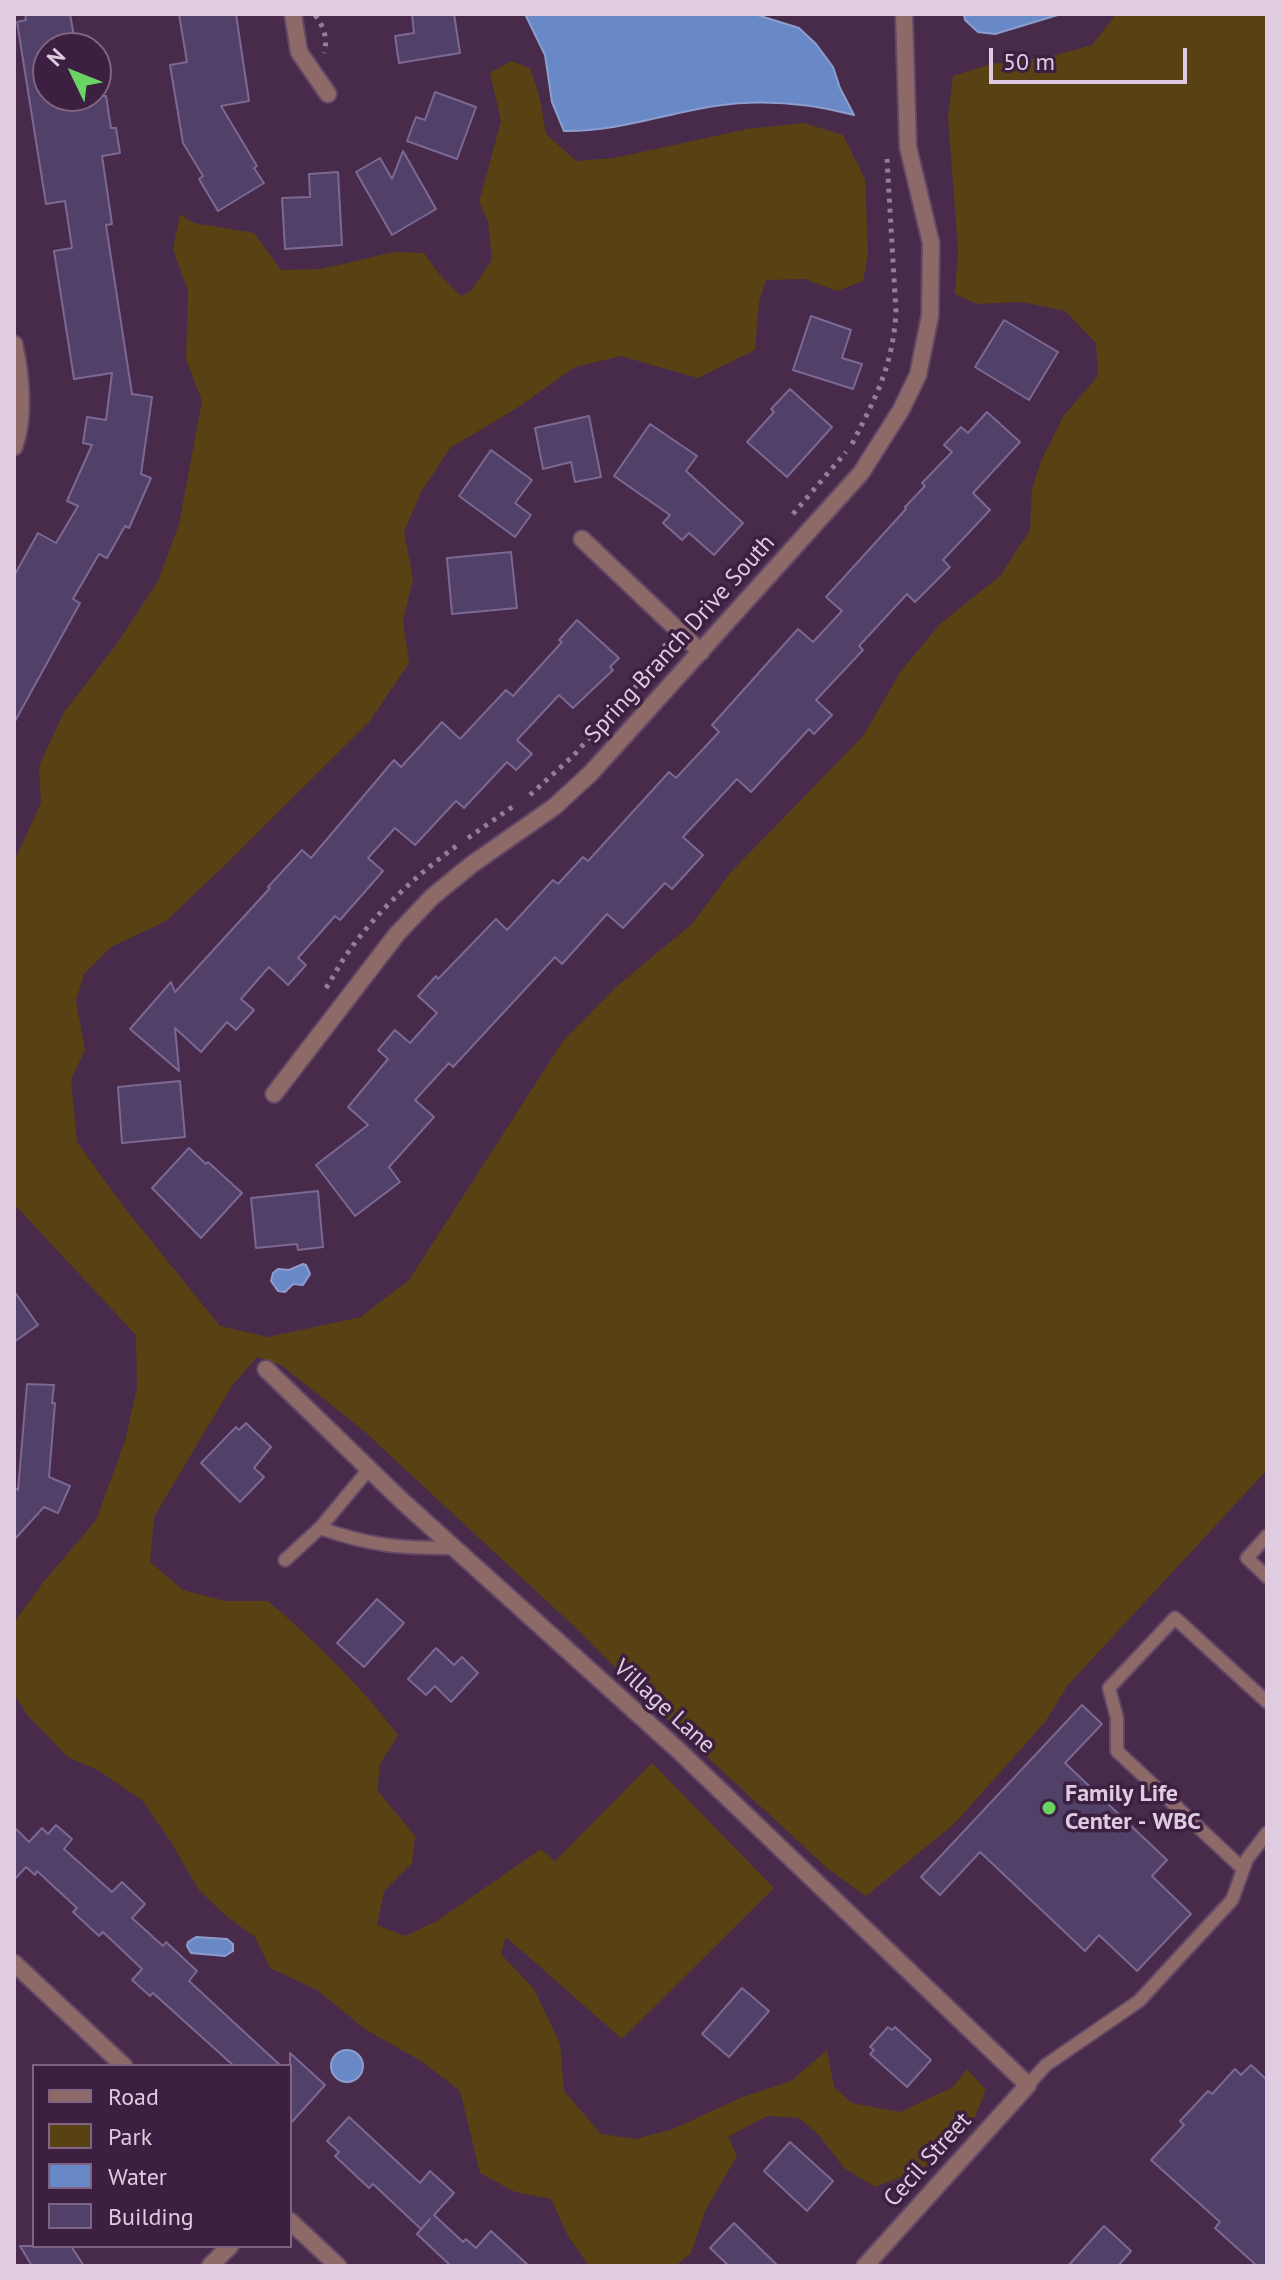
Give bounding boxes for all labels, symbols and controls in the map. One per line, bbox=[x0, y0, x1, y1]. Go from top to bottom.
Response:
north arrow bbox=[32, 32, 112, 112]
scale bar bbox=[993, 32, 1191, 82]
text: N bbox=[41, 42, 71, 72]
text: 50 m bbox=[1003, 46, 1055, 77]
street label: Spring Branch Drive South bbox=[579, 529, 781, 749]
street label: Village Lane bbox=[607, 1654, 721, 1760]
place label: Family Life Center - WBC bbox=[1065, 1780, 1201, 1836]
marker: Family Life Center - WBC bbox=[1040, 1799, 1058, 1817]
legend bbox=[32, 2064, 292, 2248]
text: Road bbox=[108, 2081, 159, 2112]
street label: Cecil Street bbox=[878, 2107, 978, 2213]
text: Park bbox=[108, 2121, 152, 2152]
text: Water bbox=[108, 2161, 167, 2192]
text: Building bbox=[108, 2201, 194, 2232]

